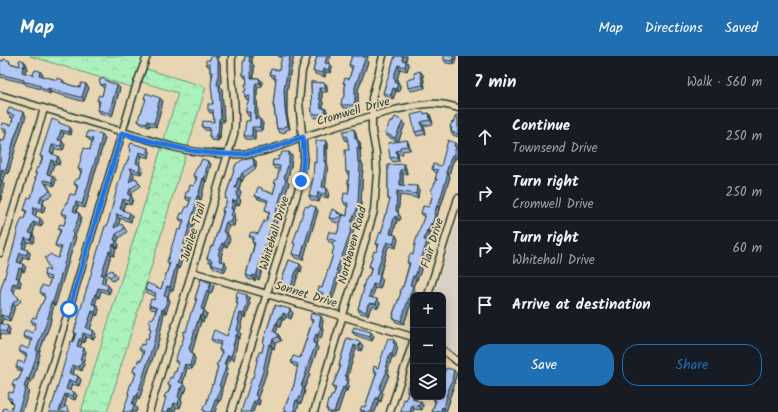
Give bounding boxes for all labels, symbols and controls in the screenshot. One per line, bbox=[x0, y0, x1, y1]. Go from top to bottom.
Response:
text: Map bbox=[20, 13, 54, 43]
text: Map bbox=[598, 17, 623, 39]
text: Directions bbox=[645, 17, 703, 39]
text: Saved bbox=[725, 17, 758, 39]
text: 7 min bbox=[474, 69, 516, 96]
text: Walk · 560 m bbox=[687, 72, 762, 93]
street label: Cromwell Drive bbox=[314, 92, 393, 131]
text: Continue bbox=[512, 114, 570, 138]
icon: ahead bbox=[474, 126, 496, 148]
text: 250 m bbox=[725, 126, 762, 147]
text: Townsend Drive bbox=[512, 138, 598, 159]
text: Turn right bbox=[512, 170, 579, 194]
route end bbox=[292, 172, 310, 190]
icon: right bbox=[474, 182, 496, 204]
text: 250 m bbox=[725, 182, 762, 203]
street label: Whitehall Drive bbox=[254, 193, 295, 273]
text: Cromwell Drive bbox=[512, 194, 594, 215]
street label: Jubilee Trail bbox=[175, 200, 211, 264]
street label: Northaven Road bbox=[333, 203, 372, 286]
street label: Flair Drive bbox=[416, 215, 449, 271]
text: Turn right bbox=[512, 226, 579, 250]
icon: right bbox=[474, 238, 496, 260]
text: 60 m bbox=[733, 238, 762, 259]
text: Whitehall Drive bbox=[512, 250, 595, 271]
street label: Sonnet Drive bbox=[272, 276, 340, 313]
map controls bbox=[410, 292, 446, 400]
button: + bbox=[410, 292, 446, 328]
text: Arrive at destination bbox=[512, 293, 651, 317]
icon: arrive bbox=[474, 294, 496, 316]
route start bbox=[60, 300, 78, 318]
button: − bbox=[410, 328, 446, 364]
button: Save bbox=[474, 344, 614, 386]
button: Share bbox=[622, 344, 762, 386]
button: layers bbox=[410, 364, 446, 400]

